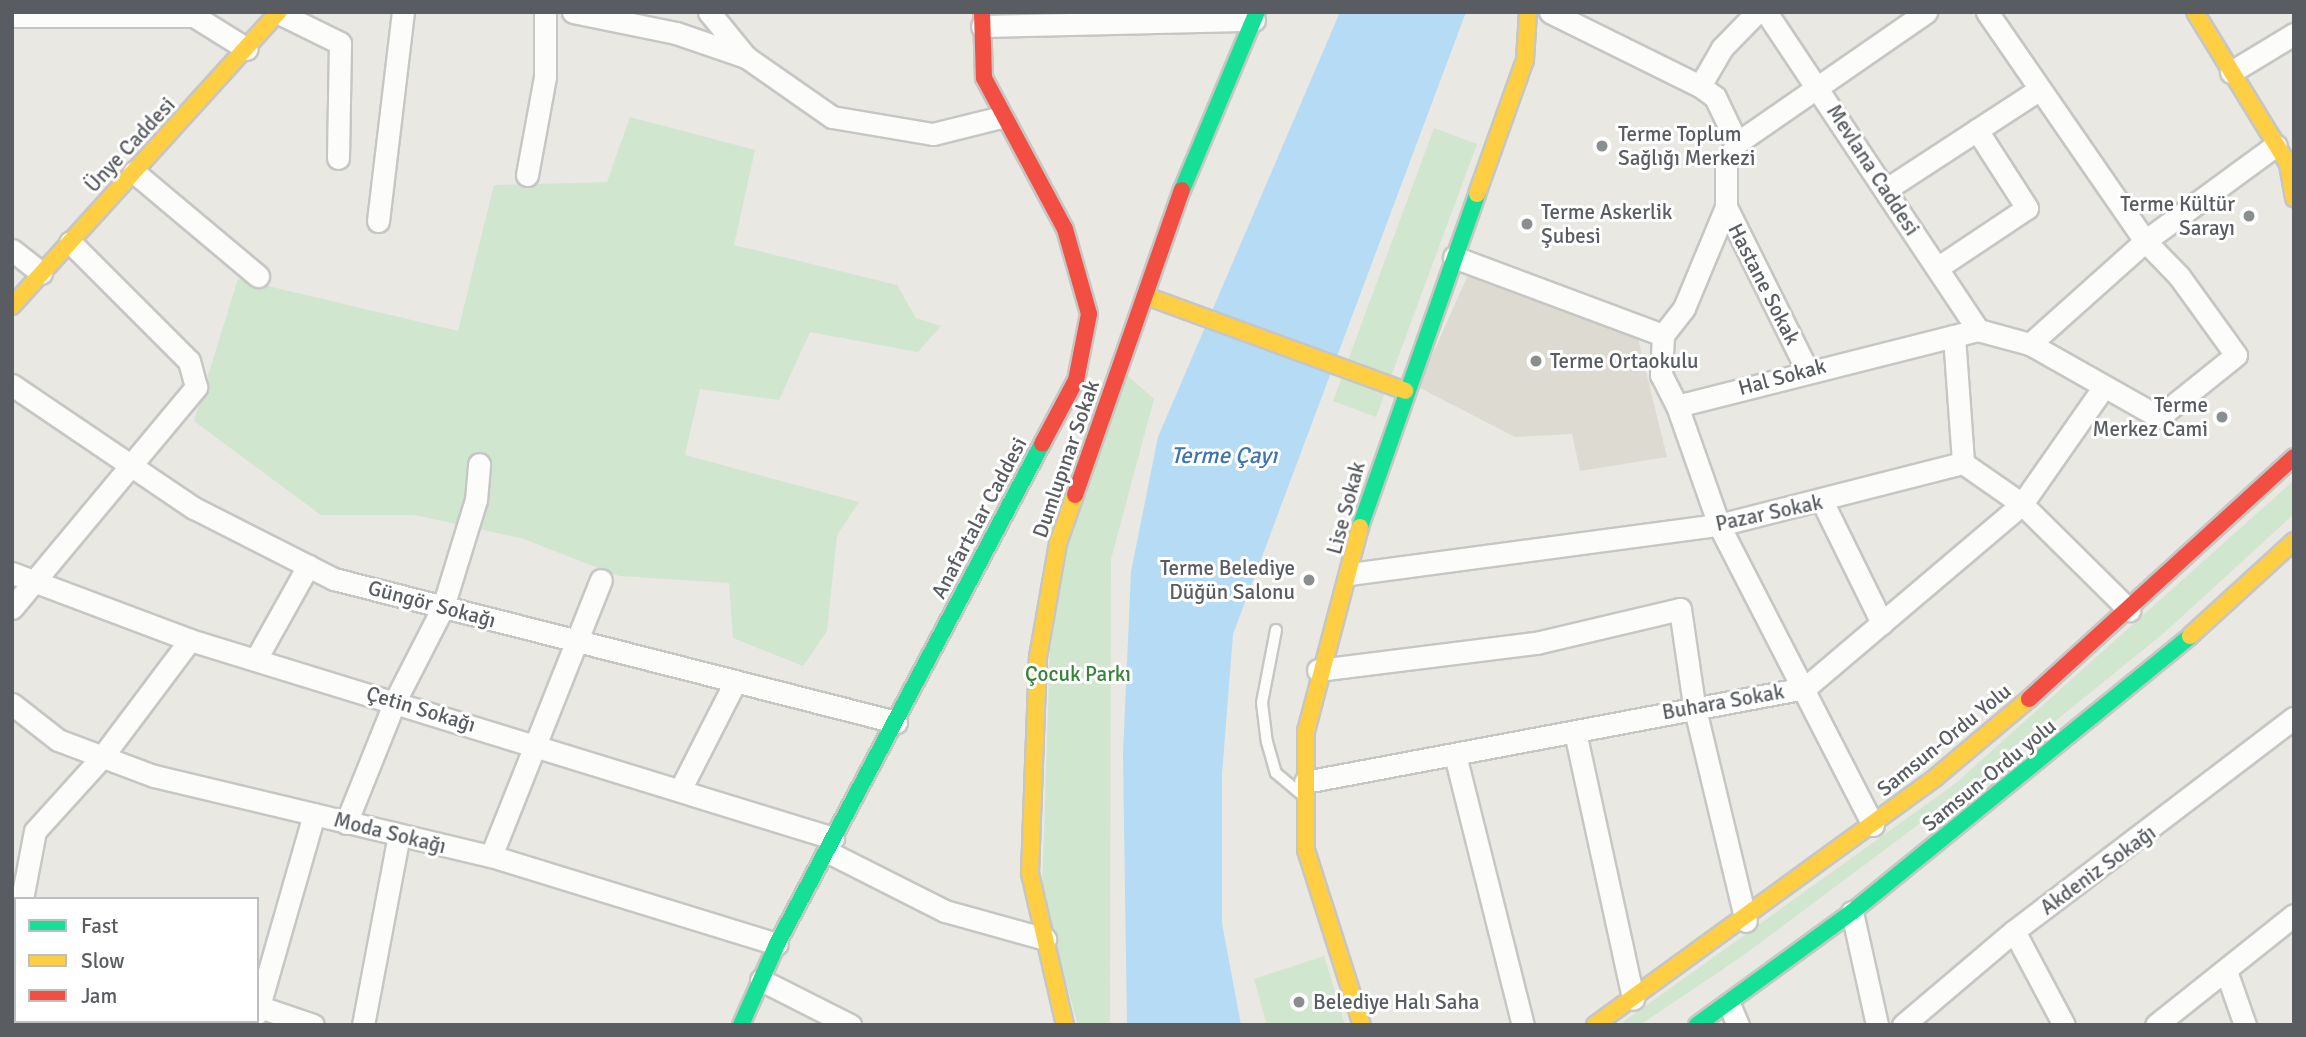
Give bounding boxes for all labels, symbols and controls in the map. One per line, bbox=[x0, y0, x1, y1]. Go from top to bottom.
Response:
street label: Ünye Caddesi bbox=[80, 92, 180, 198]
street label: Mevlana Caddesi bbox=[1821, 100, 1925, 240]
place label: Terme Toplum Sağlığı Merkezi bbox=[1618, 121, 1755, 171]
marker: Terme Toplum Sağlığı Merkezi bbox=[1592, 136, 1612, 156]
place label: Terme Kültür Sarayı bbox=[2120, 191, 2235, 241]
place label: Terme Askerlik Şubesi bbox=[1541, 199, 1672, 249]
marker: Terme Kültür Sarayı bbox=[2241, 208, 2257, 224]
marker: Terme Askerlik Şubesi bbox=[1519, 216, 1535, 232]
street label: Hastane Sokak bbox=[1723, 219, 1805, 349]
place label: Terme Ortaokulu bbox=[1550, 348, 1699, 374]
marker: Terme Ortaokulu bbox=[1528, 353, 1544, 369]
street label: Hal Sokak bbox=[1735, 353, 1829, 401]
street label: Dumlupınar Sokak bbox=[1027, 377, 1105, 541]
place label: Terme Merkez Cami bbox=[2093, 392, 2208, 442]
marker: Terme Merkez Cami bbox=[2214, 409, 2230, 425]
street label: Anafartalar Caddesi bbox=[926, 433, 1032, 603]
water label: Terme Çayı bbox=[1171, 442, 1277, 470]
street label: Lise Sokak bbox=[1322, 459, 1370, 557]
street label: Pazar Sokak bbox=[1713, 489, 1825, 537]
place label: Terme Belediye Düğün Salonu bbox=[1160, 555, 1295, 605]
marker: Terme Belediye Düğün Salonu bbox=[1301, 572, 1317, 588]
street label: Güngör Sokağı bbox=[365, 575, 499, 633]
park label: Çocuk Parkı bbox=[1025, 661, 1131, 687]
street label: Samsun-Ordu Yolu bbox=[1872, 678, 2016, 802]
street label: Buhara Sokak bbox=[1660, 679, 1786, 725]
street label: Çetin Sokağı bbox=[363, 680, 479, 738]
street label: Samsun-Ordu yolu bbox=[1917, 713, 2061, 837]
street label: Moda Sokağı bbox=[331, 807, 449, 859]
street label: Akdeniz Sokağı bbox=[2035, 820, 2161, 920]
legend bbox=[14, 897, 259, 1023]
text: Fast bbox=[81, 913, 118, 939]
text: Slow bbox=[81, 948, 125, 974]
text: Jam bbox=[81, 983, 117, 1009]
place label: Belediye Halı Saha bbox=[1313, 989, 1480, 1015]
marker: Belediye Halı Saha bbox=[1291, 994, 1307, 1010]

